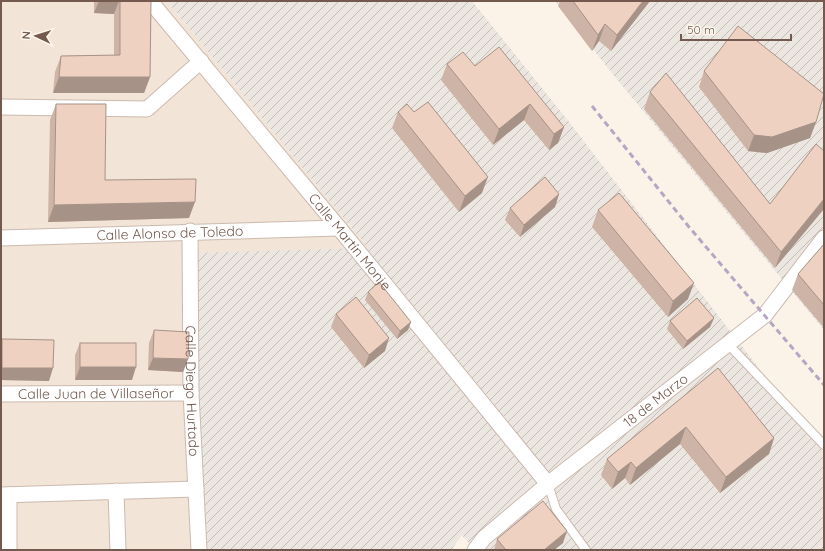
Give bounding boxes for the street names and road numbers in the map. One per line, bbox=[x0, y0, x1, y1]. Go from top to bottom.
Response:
street label: Calle Martín Monje bbox=[305, 189, 395, 294]
street label: Calle Alonso de Toledo bbox=[96, 222, 244, 244]
street label: Calle Diego Hurtado bbox=[182, 325, 203, 457]
street label: 18 de Marzo bbox=[619, 369, 692, 431]
street label: Calle Juan de Villaseñor bbox=[18, 384, 175, 403]

